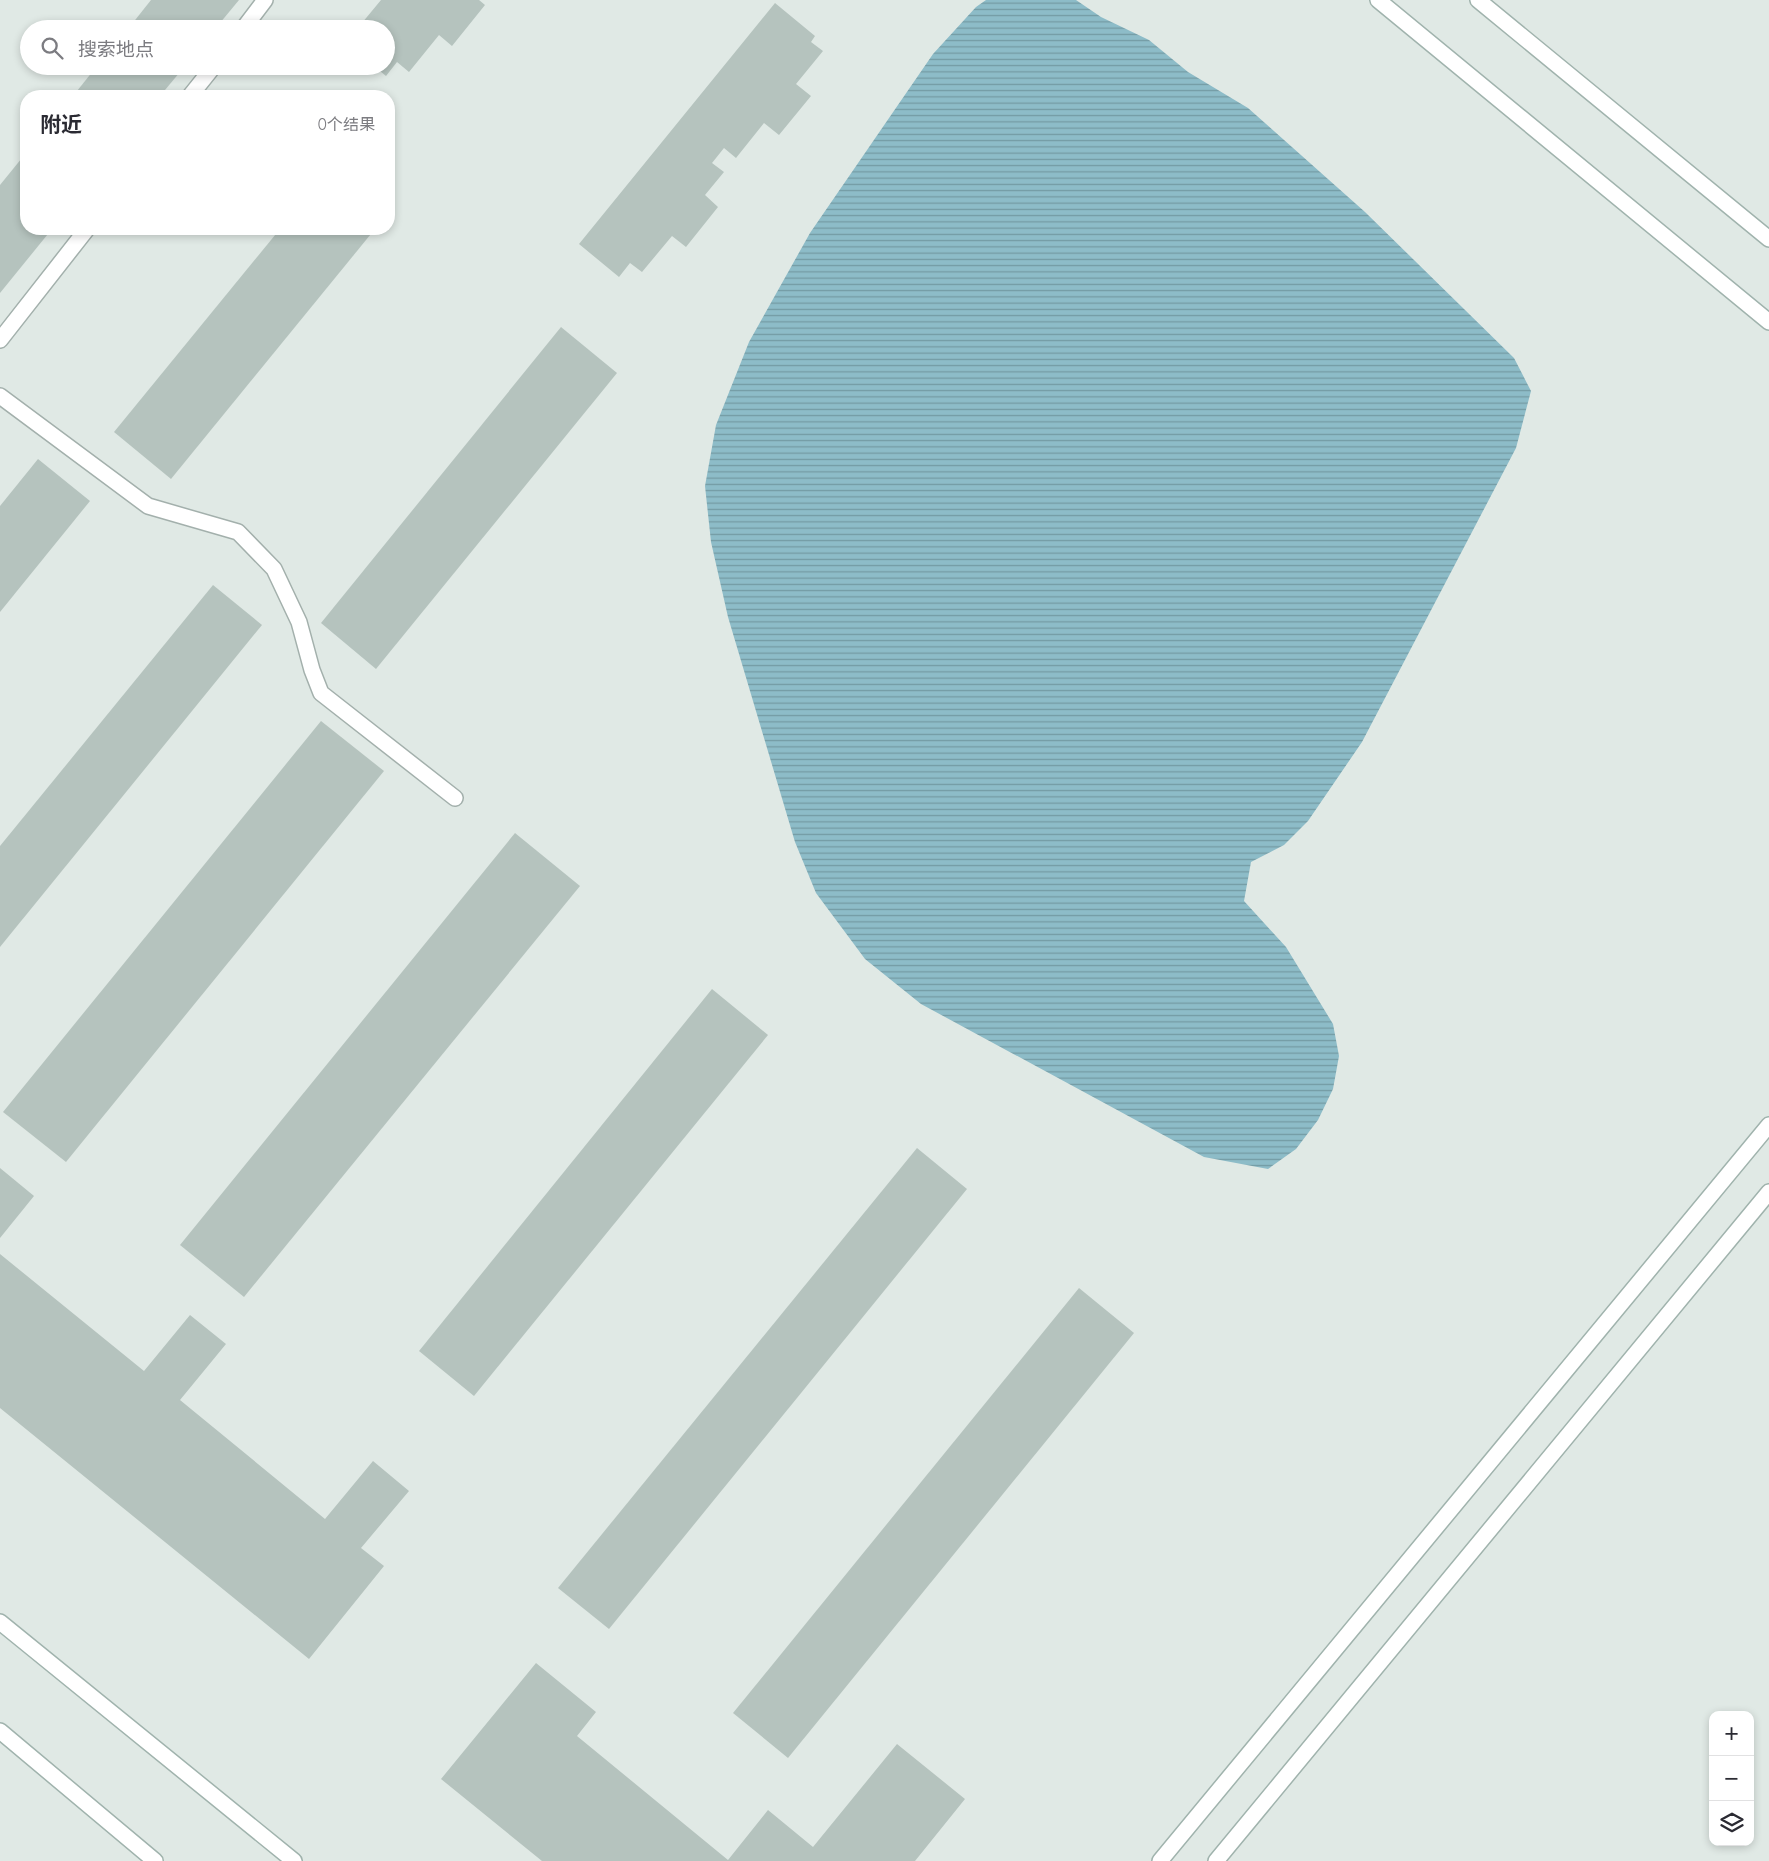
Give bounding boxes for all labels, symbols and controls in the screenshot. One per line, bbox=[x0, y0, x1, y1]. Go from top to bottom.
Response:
search box bbox=[20, 20, 395, 75]
icon: search bbox=[38, 34, 66, 62]
text: 搜索地点 bbox=[78, 37, 154, 61]
text: 附近 bbox=[40, 111, 82, 137]
text: 0个结果 bbox=[317, 114, 375, 134]
map controls bbox=[1709, 1711, 1754, 1846]
button: + bbox=[1709, 1711, 1754, 1756]
button: − bbox=[1709, 1756, 1754, 1801]
button: layers bbox=[1709, 1801, 1754, 1846]

